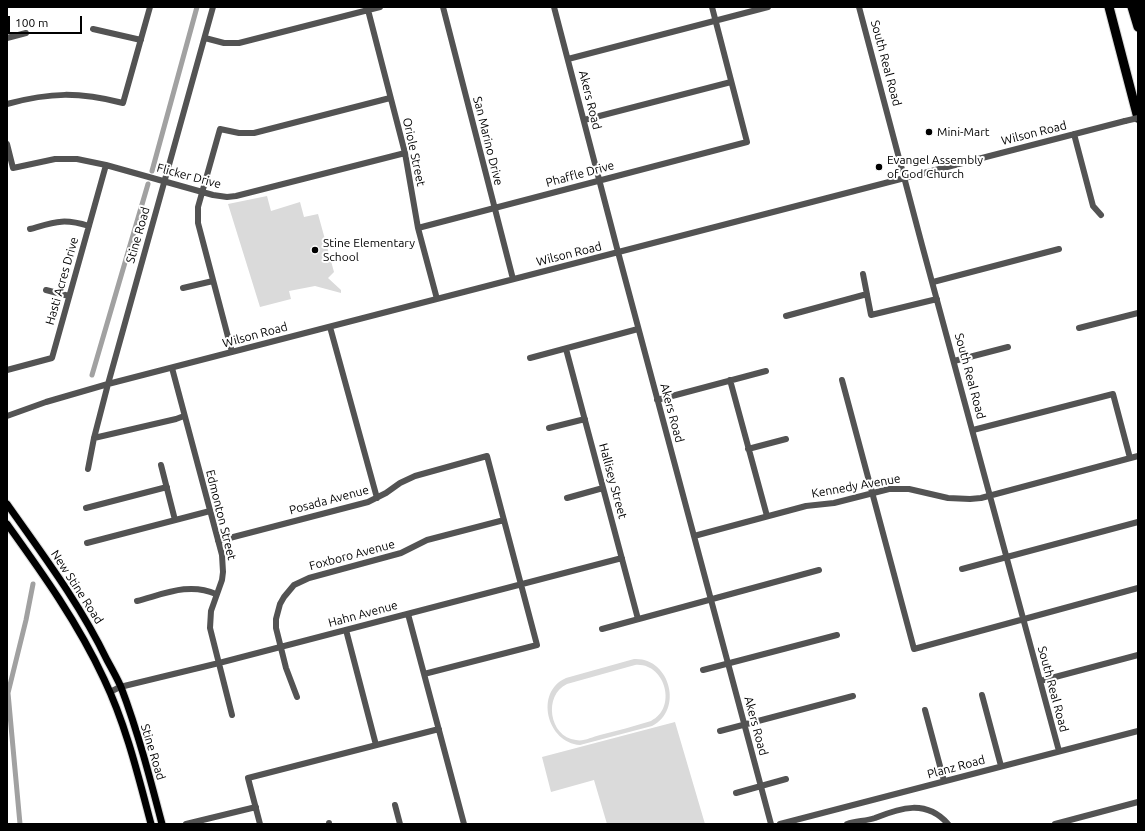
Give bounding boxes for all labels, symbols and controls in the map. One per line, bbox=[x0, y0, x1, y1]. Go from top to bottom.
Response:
scale bar bbox=[10, 8, 84, 34]
text: 100 m bbox=[15, 16, 48, 29]
street label: South Real Road bbox=[868, 19, 904, 107]
street label: Akers Road bbox=[576, 69, 604, 131]
street label: San Marino Drive bbox=[470, 95, 506, 187]
street label: Oriole Street bbox=[400, 116, 428, 188]
street label: Wilson Road bbox=[1000, 118, 1068, 148]
place label: Mini-Mart bbox=[937, 125, 989, 139]
marker: Mini-Mart bbox=[924, 127, 934, 137]
place label: Evangel Assembly of God Church bbox=[887, 153, 983, 181]
street label: Phaffle Drive bbox=[544, 158, 616, 190]
street label: Flicker Drive bbox=[155, 160, 223, 192]
marker: Evangel Assembly of God Church bbox=[874, 162, 884, 172]
street label: Stine Road bbox=[123, 205, 153, 265]
street label: Hasti Acres Drive bbox=[43, 235, 81, 327]
place label: Stine Elementary School bbox=[323, 236, 415, 264]
street label: Wilson Road bbox=[535, 239, 603, 269]
marker: Stine Elementary School bbox=[310, 245, 320, 255]
street label: Wilson Road bbox=[221, 319, 289, 351]
street label: South Real Road bbox=[952, 332, 988, 420]
street label: Akers Road bbox=[657, 382, 687, 444]
street label: Hallisey Street bbox=[596, 442, 630, 520]
street label: Edmonton Street bbox=[203, 468, 239, 562]
street label: Kennedy Avenue bbox=[810, 471, 902, 501]
street label: Posada Avenue bbox=[288, 482, 370, 518]
street label: Foxboro Avenue bbox=[308, 537, 396, 573]
street label: New Stine Road bbox=[48, 547, 106, 627]
street label: Hahn Avenue bbox=[327, 598, 399, 630]
street label: South Real Road bbox=[1035, 645, 1071, 733]
street label: Akers Road bbox=[741, 695, 771, 757]
street label: Stine Road bbox=[138, 722, 168, 782]
street label: Planz Road bbox=[926, 752, 986, 782]

